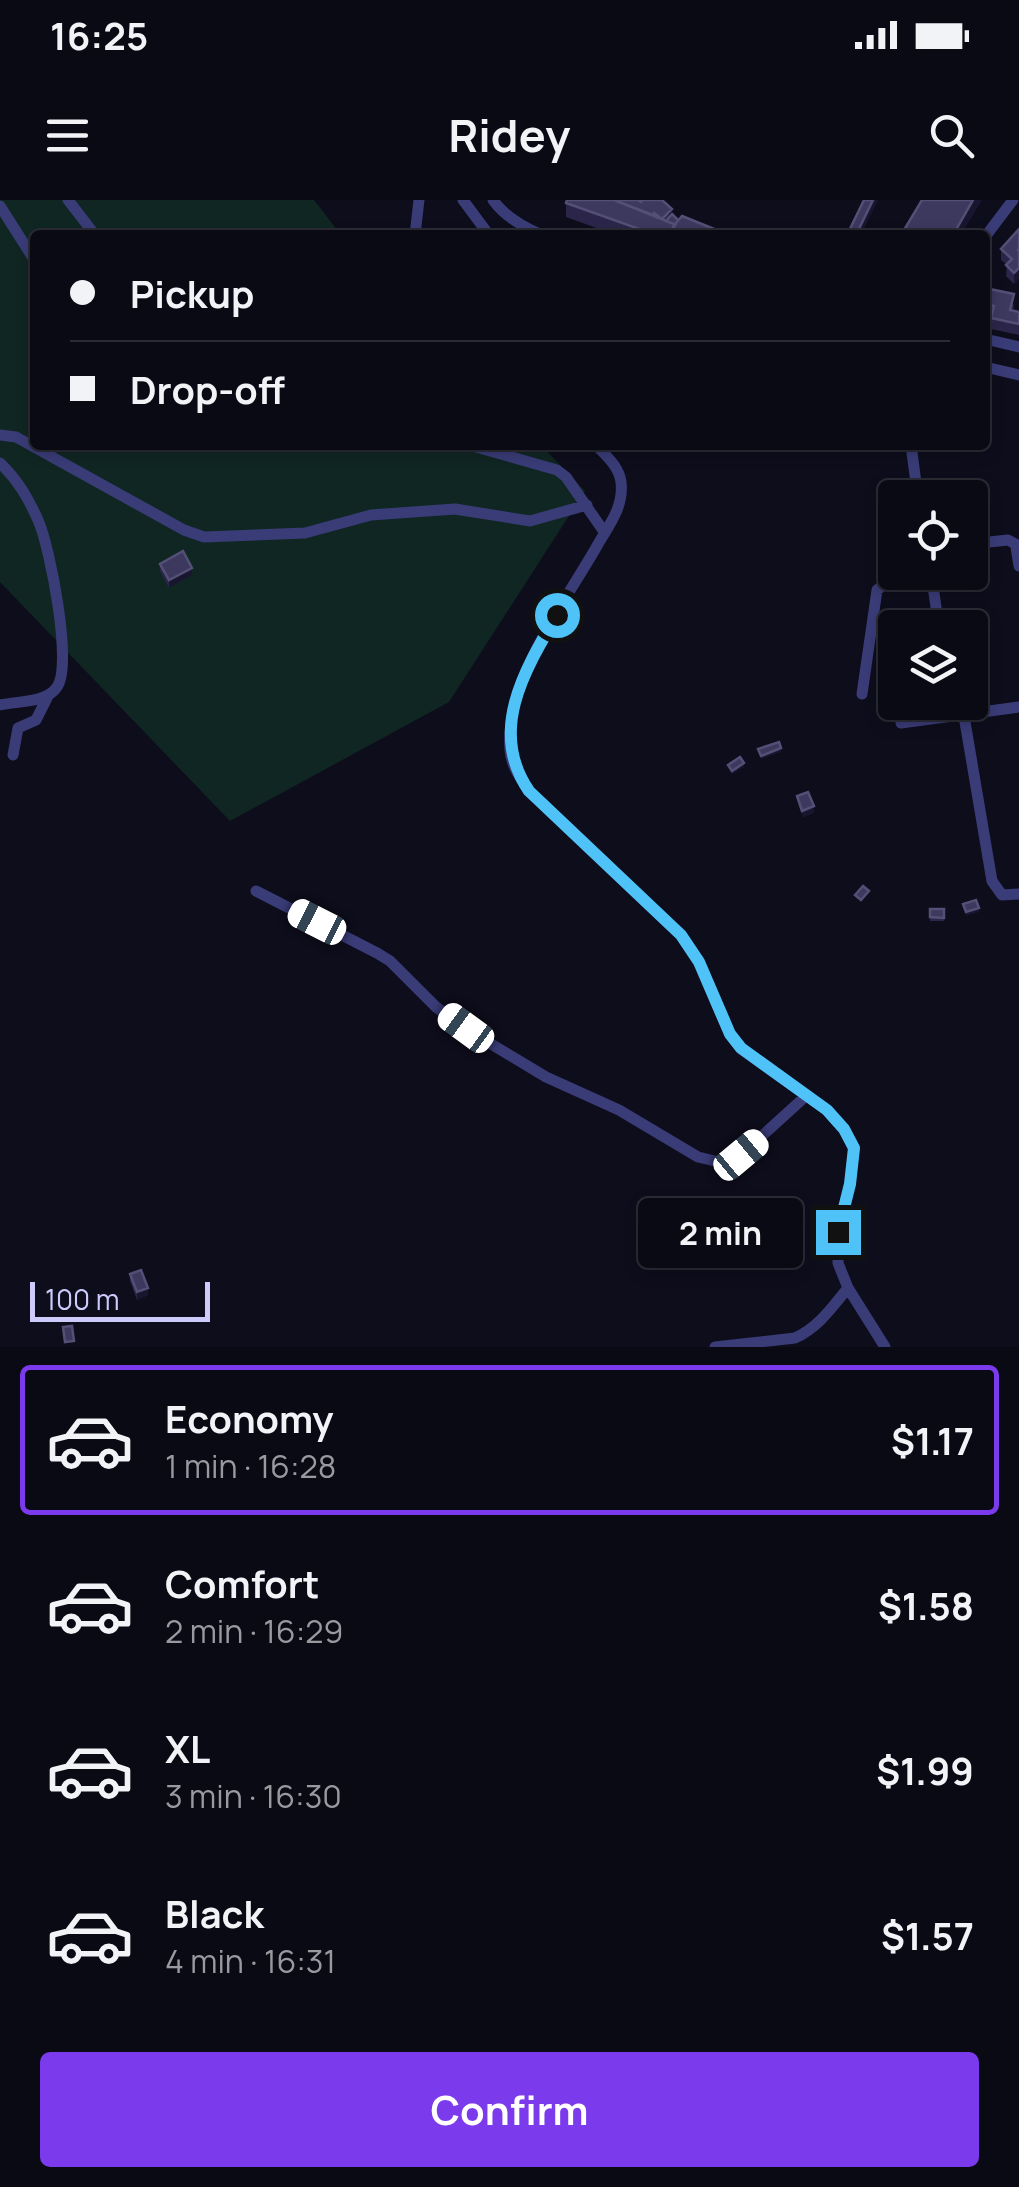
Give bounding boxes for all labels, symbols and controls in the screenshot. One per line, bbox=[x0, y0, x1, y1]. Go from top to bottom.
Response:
text: 16:25 bbox=[50, 9, 148, 61]
text: Ridey bbox=[449, 104, 570, 166]
icon: menu bbox=[40, 108, 95, 163]
icon: search bbox=[924, 108, 979, 163]
text: Pickup bbox=[130, 267, 254, 319]
text: Drop-off bbox=[130, 363, 285, 415]
map controls bbox=[878, 480, 988, 720]
button: locate bbox=[878, 480, 988, 590]
route start bbox=[535, 593, 580, 638]
button: layers bbox=[878, 610, 988, 720]
car bbox=[283, 895, 351, 949]
car bbox=[433, 998, 499, 1058]
car bbox=[708, 1124, 774, 1186]
callout: 2 min bbox=[638, 1197, 803, 1267]
route end bbox=[816, 1210, 861, 1255]
text: 2 min bbox=[679, 1211, 762, 1255]
scale bar bbox=[30, 1277, 210, 1322]
text: 100 m bbox=[45, 1280, 119, 1318]
text: Economy bbox=[165, 1392, 334, 1444]
icon: car bbox=[45, 1395, 135, 1485]
text: $1.17 bbox=[891, 1414, 974, 1466]
text: 1 min · 16:28 bbox=[165, 1444, 336, 1488]
text: Comfort bbox=[165, 1557, 319, 1609]
icon: car bbox=[45, 1560, 135, 1650]
text: $1.58 bbox=[878, 1579, 974, 1631]
text: 2 min · 16:29 bbox=[165, 1609, 343, 1653]
text: XL bbox=[165, 1722, 210, 1774]
icon: car bbox=[45, 1725, 135, 1815]
text: $1.99 bbox=[876, 1744, 974, 1796]
text: 3 min · 16:30 bbox=[165, 1774, 342, 1818]
text: Black bbox=[165, 1887, 264, 1939]
icon: car bbox=[45, 1890, 135, 1980]
text: $1.57 bbox=[881, 1909, 974, 1961]
text: 4 min · 16:31 bbox=[165, 1939, 336, 1983]
button: Confirm bbox=[40, 2052, 979, 2167]

